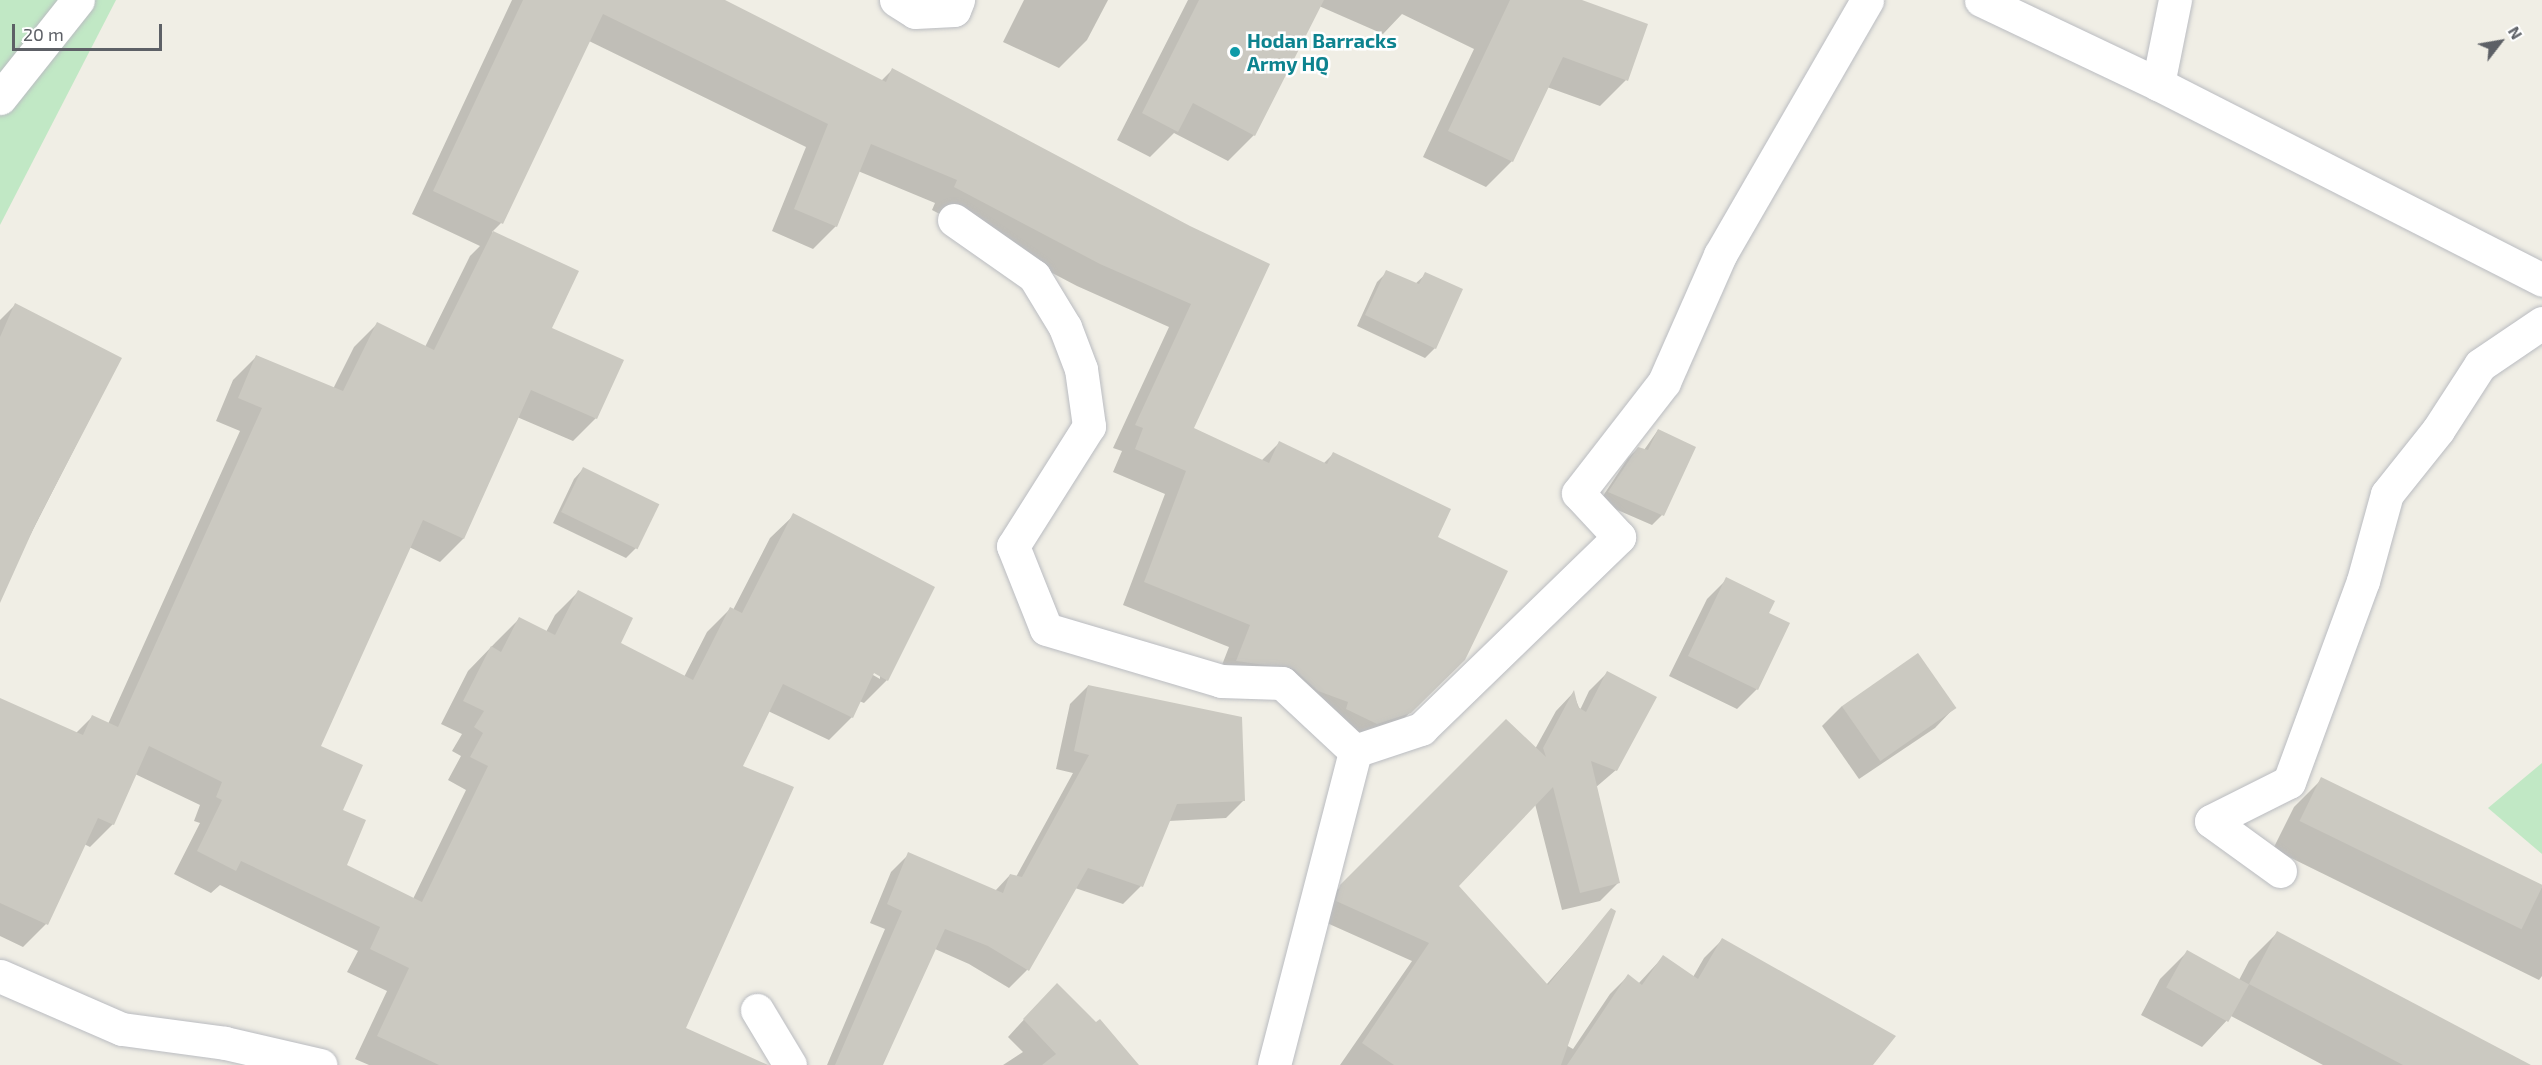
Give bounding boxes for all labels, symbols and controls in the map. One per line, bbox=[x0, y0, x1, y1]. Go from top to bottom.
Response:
scale bar bbox=[15, 12, 165, 50]
north arrow bbox=[2470, 12, 2530, 72]
text: 20 m bbox=[23, 23, 64, 45]
text: N bbox=[2505, 23, 2527, 42]
place label: Hodan Barracks Army HQ bbox=[1247, 28, 1397, 75]
marker: Hodan Barracks Army HQ bbox=[1228, 45, 1242, 59]

